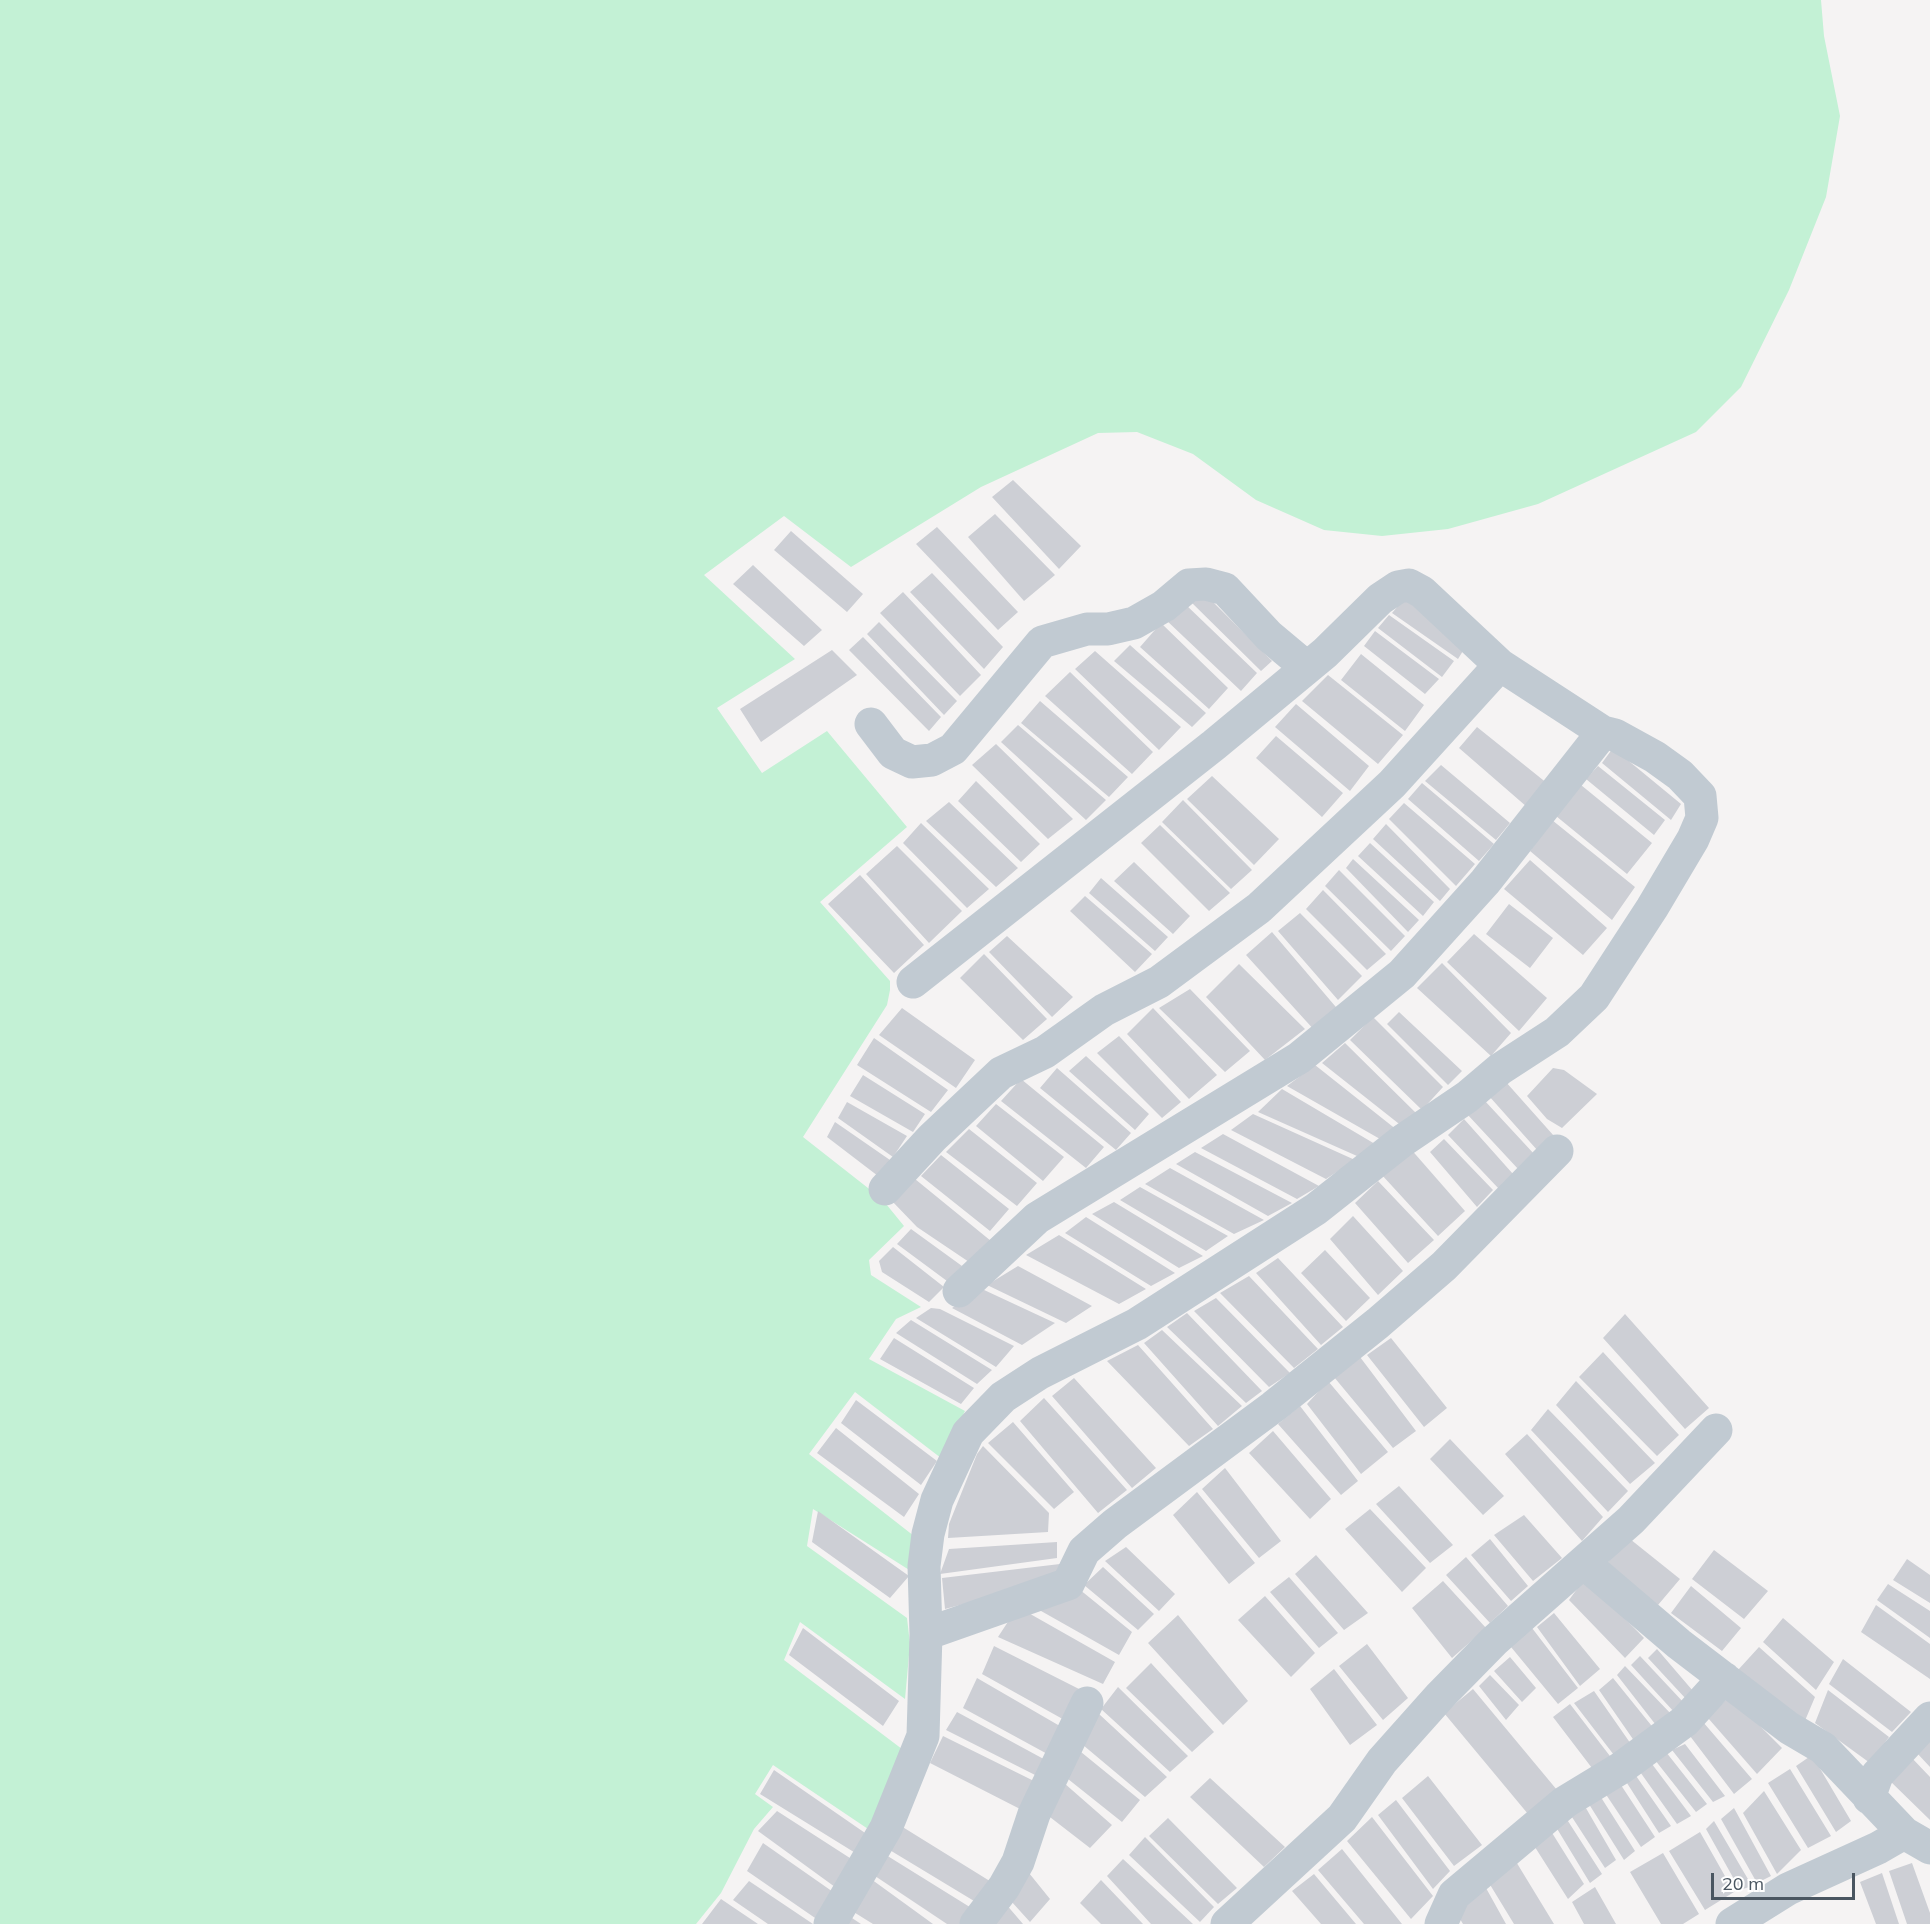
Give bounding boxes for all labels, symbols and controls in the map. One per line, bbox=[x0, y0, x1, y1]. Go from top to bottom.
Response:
scale bar bbox=[1714, 1861, 1858, 1899]
text: 20 m bbox=[1722, 1872, 1764, 1895]

